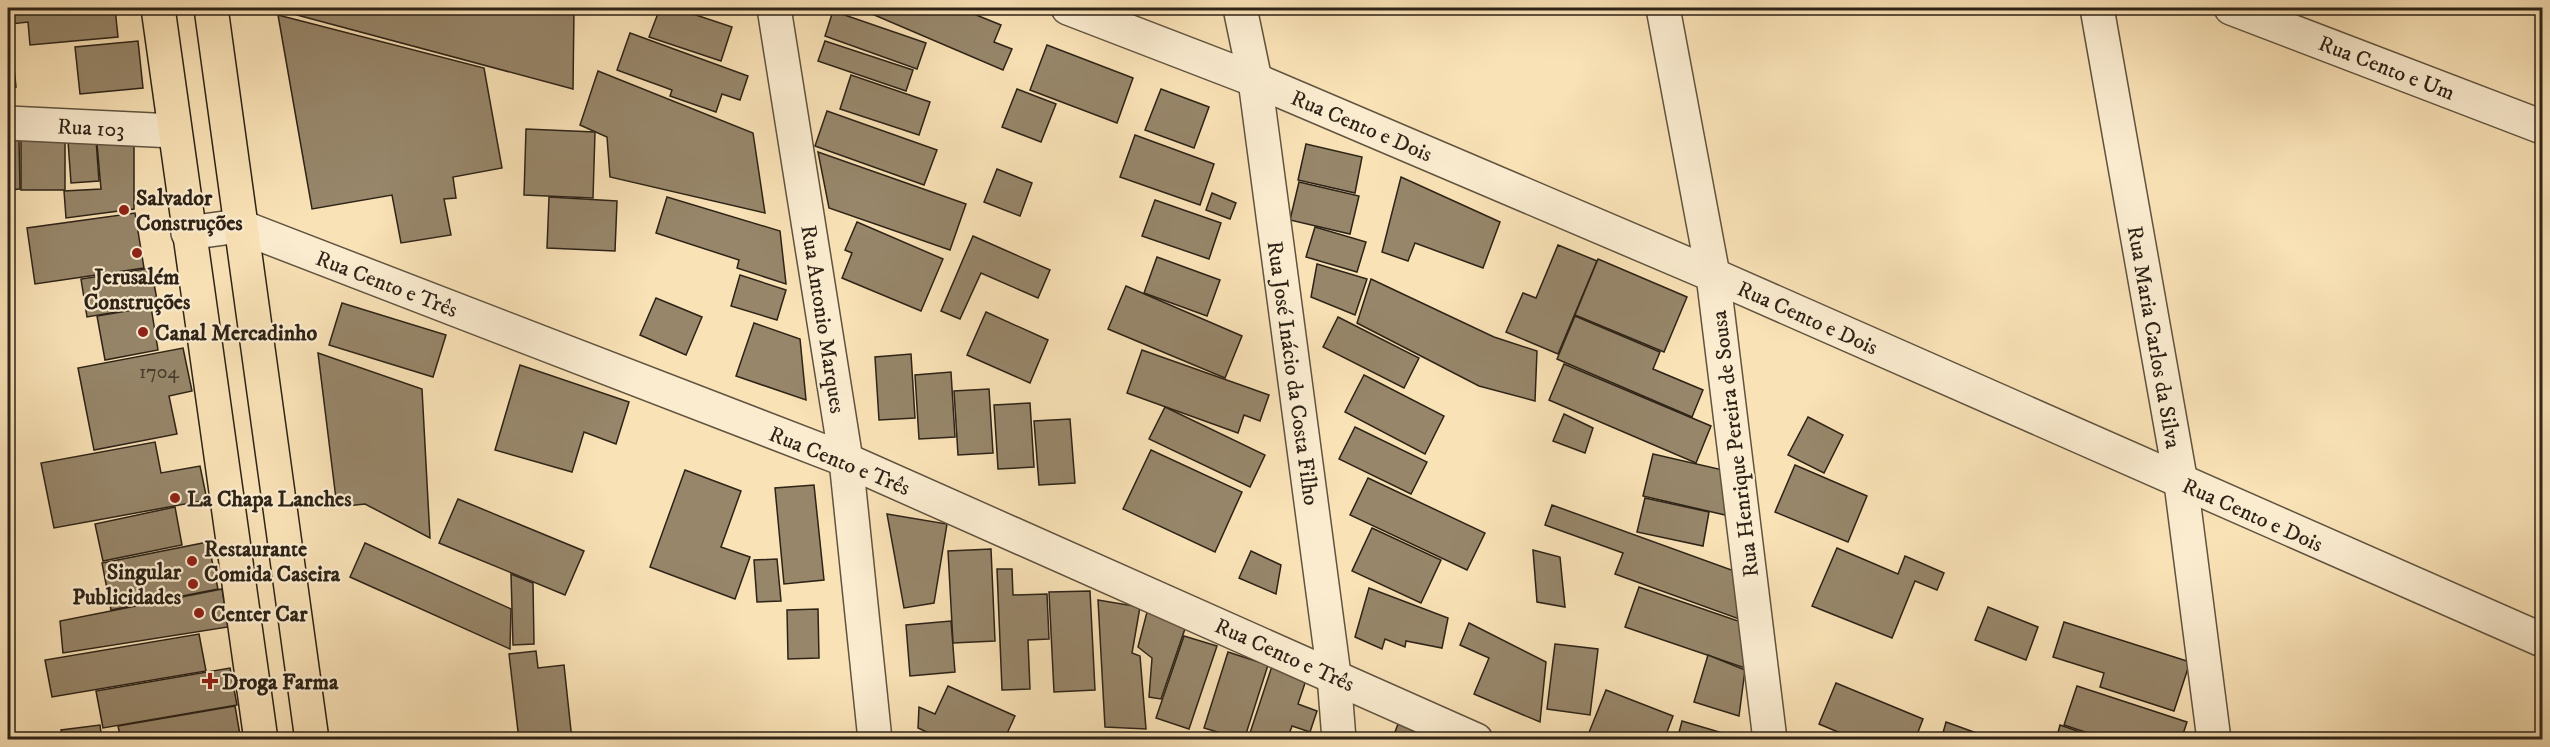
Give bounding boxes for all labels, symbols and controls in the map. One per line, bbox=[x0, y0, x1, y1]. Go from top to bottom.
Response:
street label: Rua Cento e Um bbox=[2315, 30, 2458, 107]
street label: Rua Cento e Dois bbox=[1287, 84, 1436, 168]
street label: Rua 103 bbox=[57, 113, 125, 144]
place label: Salvador Construções bbox=[136, 185, 243, 237]
marker: Salvador Construções bbox=[117, 203, 131, 217]
street label: Rua Antonio Marques bbox=[794, 223, 851, 415]
street label: Rua Maria Carlos da Silva bbox=[2121, 224, 2187, 451]
street label: Rua José Inácio da Costa Filho bbox=[1261, 239, 1324, 507]
street label: Rua Cento e Três bbox=[312, 245, 461, 324]
marker: Jerusalém Construções bbox=[130, 246, 144, 260]
place label: Jerusalém Construções bbox=[84, 264, 191, 316]
street label: Rua Cento e Dois bbox=[1733, 275, 1882, 361]
street label: Rua Henrique Pereira de Sousa bbox=[1706, 308, 1765, 579]
place label: Canal Mercadinho bbox=[155, 320, 318, 347]
marker: Canal Mercadinho bbox=[136, 325, 150, 339]
house number: 1704 bbox=[139, 360, 180, 385]
street label: Rua Cento e Três bbox=[765, 421, 914, 502]
street label: Rua Cento e Dois bbox=[2178, 472, 2327, 558]
place label: La Chapa Lanches bbox=[187, 486, 352, 513]
marker: La Chapa Lanches bbox=[168, 491, 182, 505]
place label: Restaurante Comida Caseira bbox=[204, 536, 341, 588]
marker: Restaurante Comida Caseira bbox=[185, 554, 199, 568]
place label: Singular Publicidades bbox=[72, 559, 182, 611]
marker: Singular Publicidades bbox=[186, 577, 200, 591]
place label: Center Car bbox=[211, 601, 308, 628]
marker: Center Car bbox=[192, 606, 206, 620]
street label: Rua Cento e Três bbox=[1210, 613, 1358, 698]
place label: Droga Farma bbox=[222, 669, 339, 696]
marker: Droga Farma bbox=[203, 674, 217, 688]

